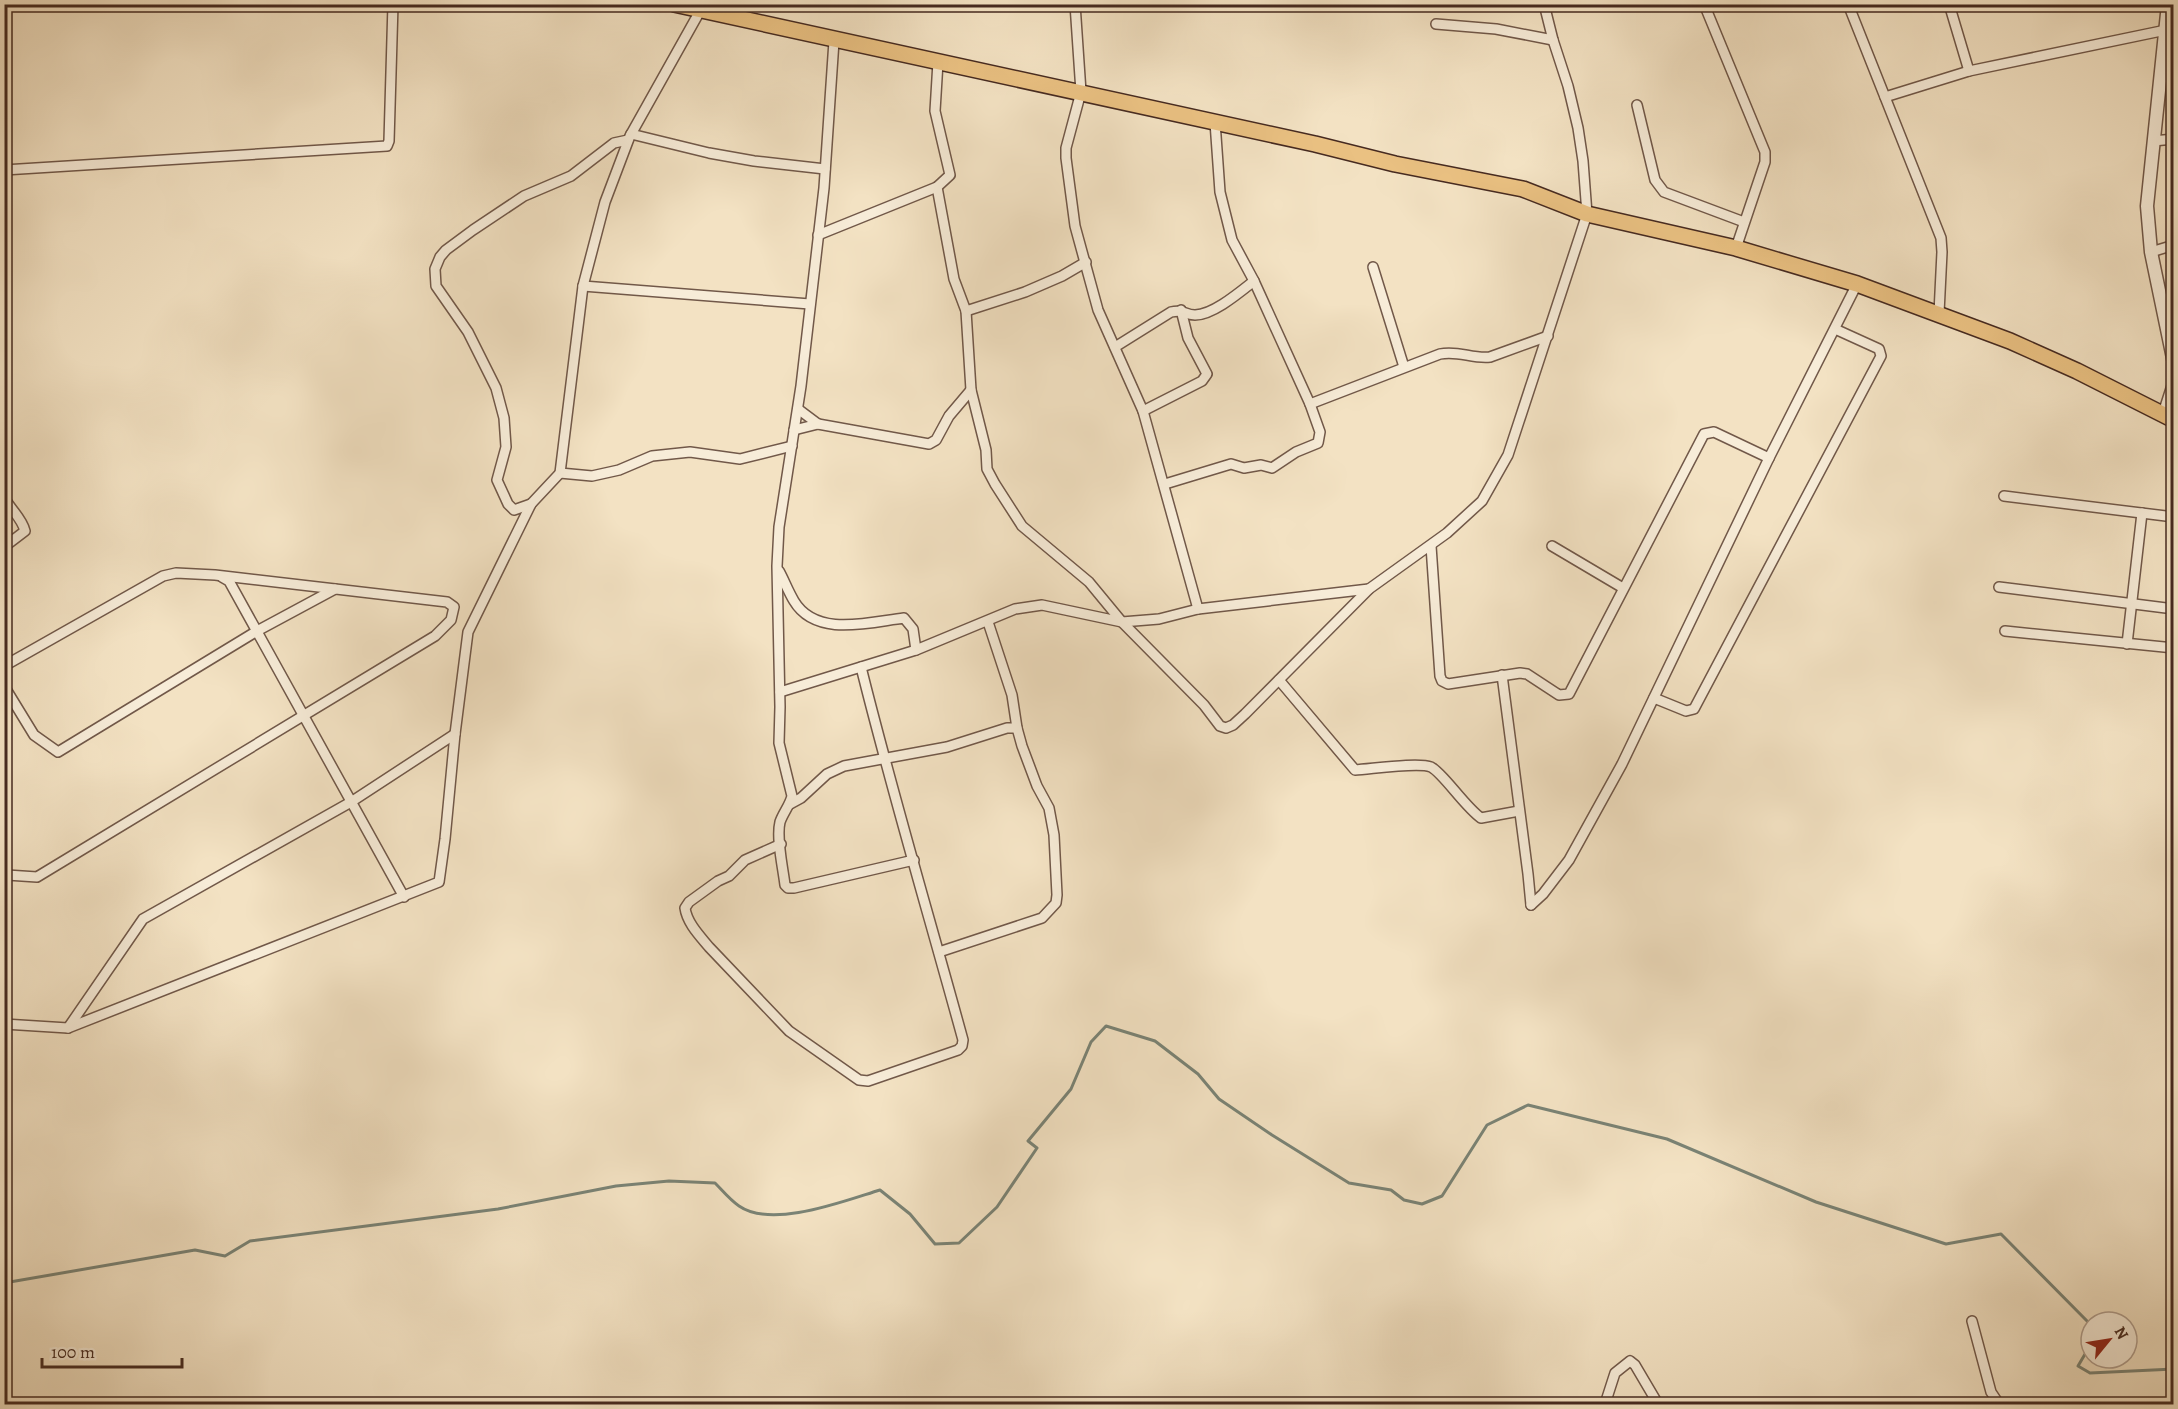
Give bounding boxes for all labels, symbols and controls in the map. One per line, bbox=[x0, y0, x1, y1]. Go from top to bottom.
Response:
north arrow bbox=[2079, 1310, 2139, 1370]
text: N bbox=[2109, 1322, 2134, 1344]
scale bar bbox=[42, 1331, 182, 1369]
text: 100 m bbox=[51, 1340, 95, 1364]

